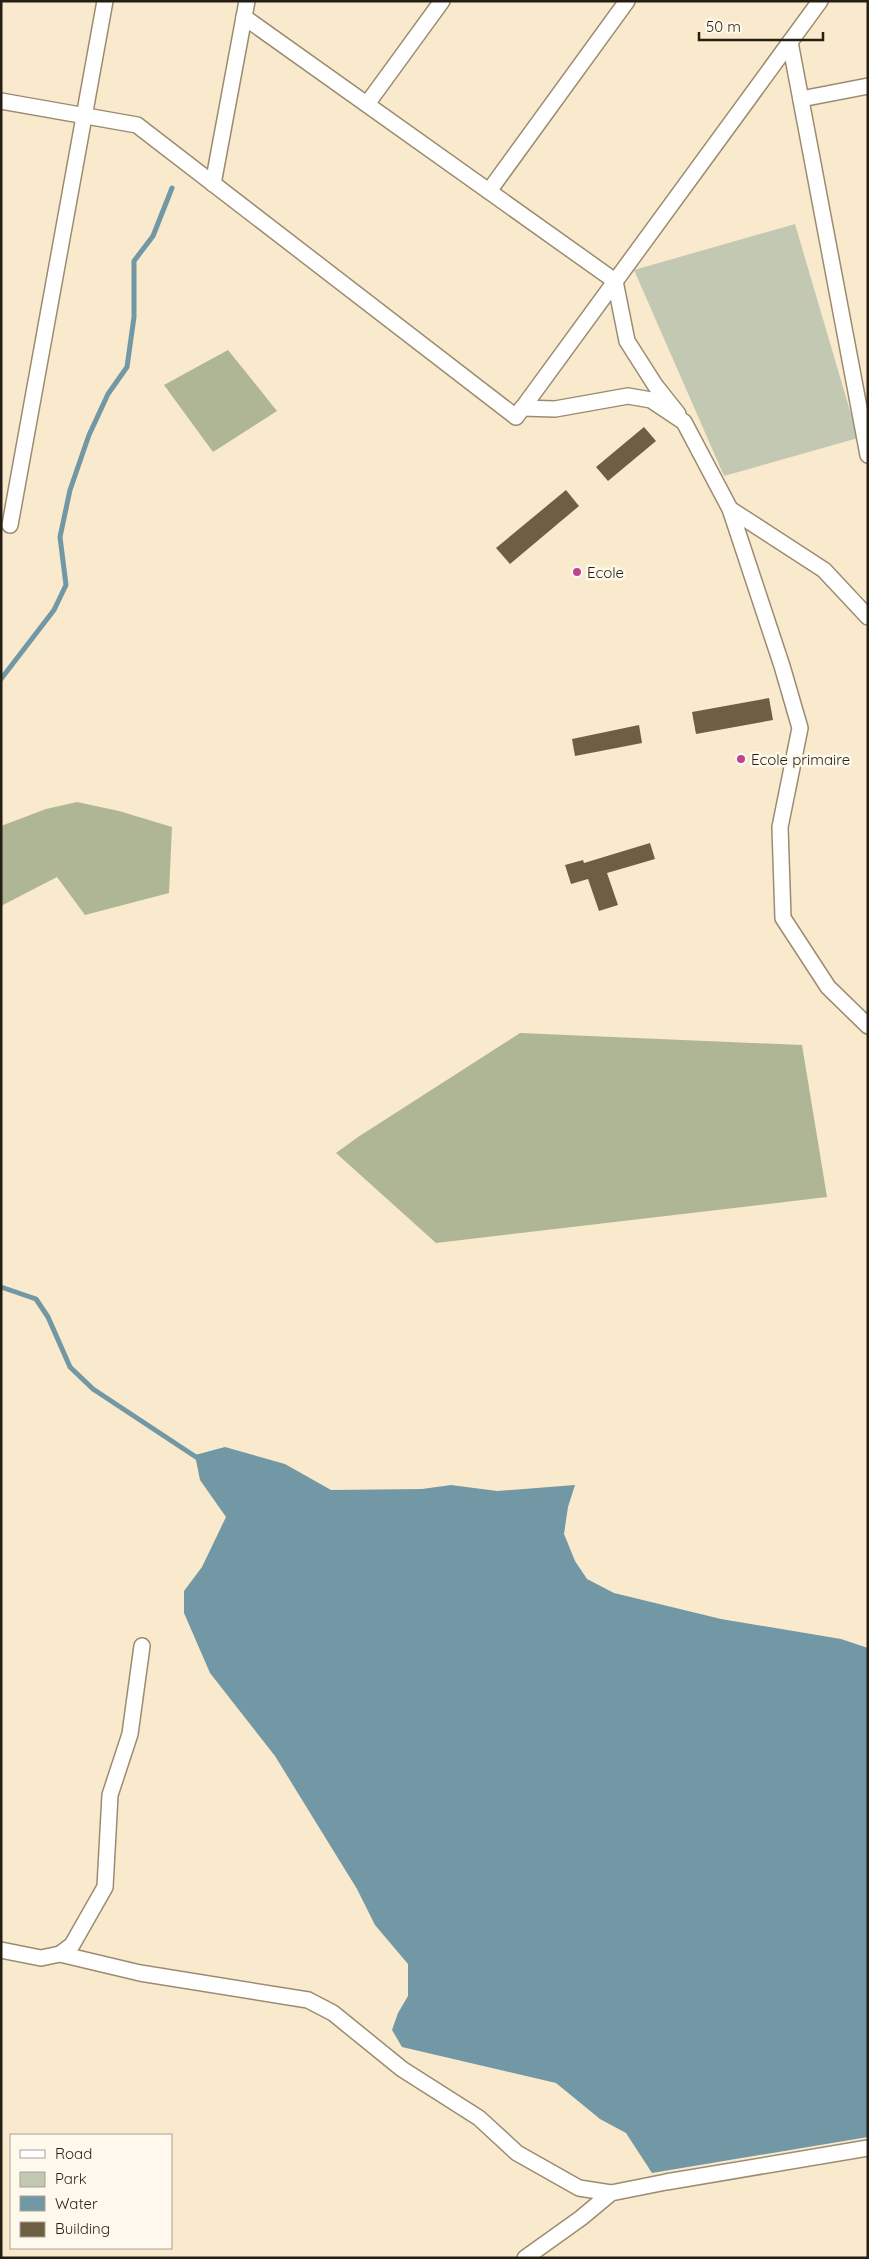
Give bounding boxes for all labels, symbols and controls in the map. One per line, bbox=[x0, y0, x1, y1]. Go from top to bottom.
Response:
scale bar bbox=[699, 10, 823, 42]
text: 50 m bbox=[706, 17, 741, 36]
place label: Ecole bbox=[587, 563, 624, 582]
marker: Ecole bbox=[571, 566, 583, 578]
place label: Ecole primaire bbox=[751, 750, 850, 769]
marker: Ecole primaire bbox=[735, 753, 747, 765]
legend bbox=[10, 2134, 172, 2249]
text: Road bbox=[55, 2144, 92, 2163]
text: Park bbox=[55, 2169, 87, 2188]
text: Water bbox=[55, 2194, 98, 2213]
text: Building bbox=[55, 2219, 110, 2238]

